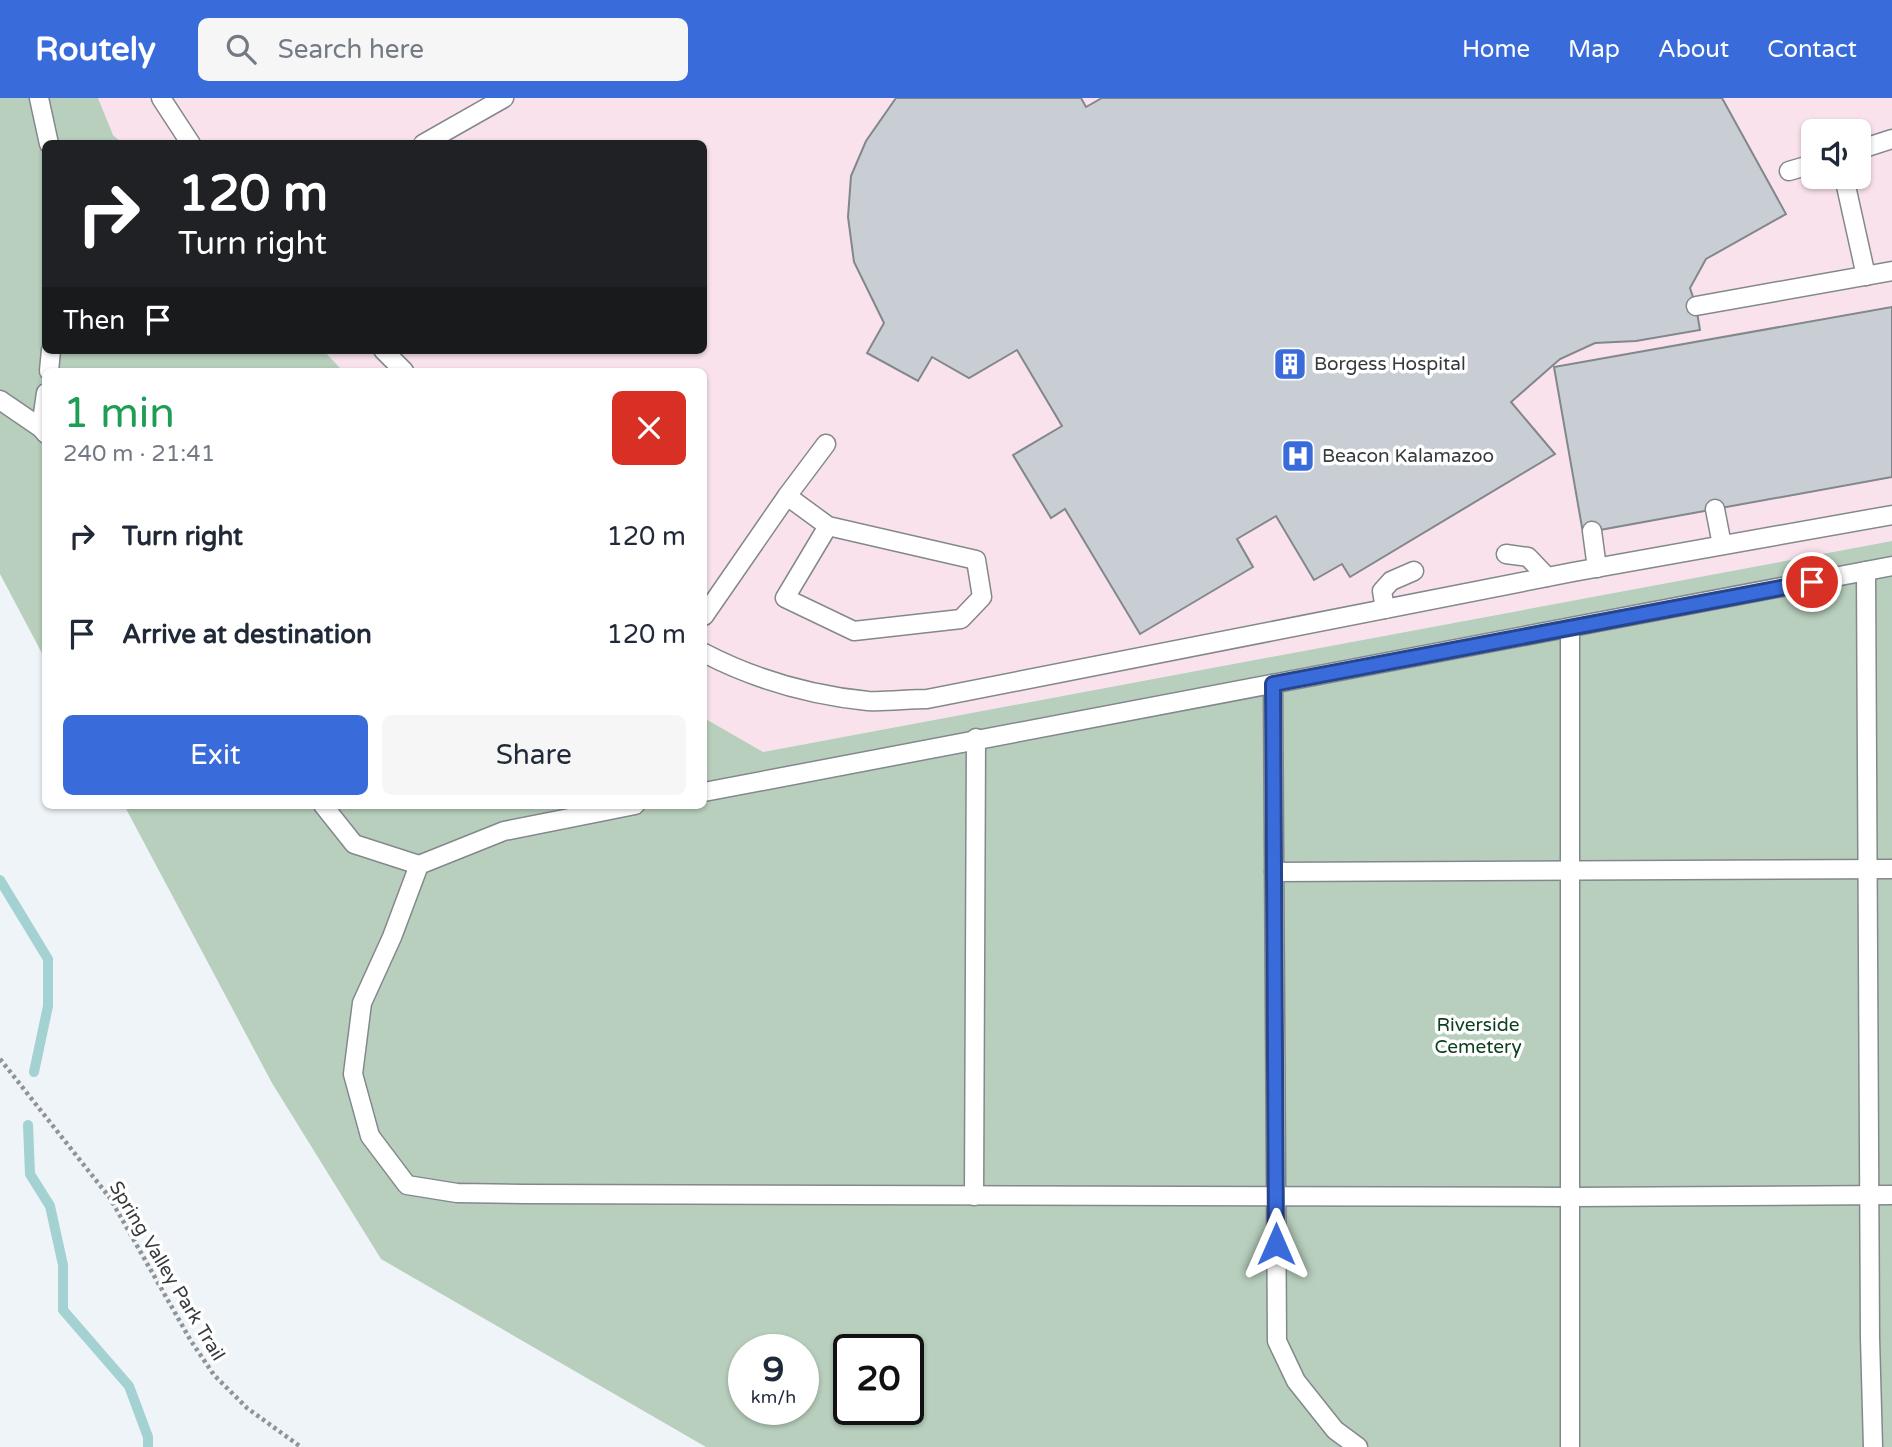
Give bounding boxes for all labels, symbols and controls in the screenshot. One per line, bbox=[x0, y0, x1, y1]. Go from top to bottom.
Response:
search box bbox=[198, 18, 688, 81]
text: Routely bbox=[35, 30, 156, 69]
icon: search bbox=[222, 30, 260, 68]
text: Search here bbox=[278, 34, 424, 65]
text: Home bbox=[1462, 35, 1530, 64]
text: Map bbox=[1568, 35, 1620, 64]
text: About bbox=[1658, 35, 1729, 64]
text: Contact bbox=[1767, 35, 1857, 64]
map controls bbox=[1801, 119, 1871, 189]
button: sound bbox=[1801, 119, 1871, 189]
text: 120 m bbox=[178, 165, 328, 224]
icon: right bbox=[63, 168, 154, 259]
text: Turn right bbox=[178, 225, 327, 263]
icon: arrive bbox=[139, 301, 177, 339]
text: Then bbox=[63, 305, 125, 336]
building icon: Borgess Hospital bbox=[1271, 345, 1309, 383]
place label: Borgess Hospital bbox=[1314, 353, 1466, 375]
text: 1 min bbox=[63, 388, 175, 439]
button: close bbox=[612, 391, 686, 465]
hospital icon: Beacon Kalamazoo bbox=[1279, 437, 1317, 475]
text: 240 m · 21:41 bbox=[63, 440, 215, 468]
place label: Beacon Kalamazoo bbox=[1322, 445, 1494, 467]
icon: right bbox=[63, 517, 101, 555]
text: Turn right bbox=[122, 521, 243, 552]
text: 120 m bbox=[606, 521, 686, 552]
pin bbox=[1782, 552, 1842, 612]
icon: arrive bbox=[1793, 563, 1831, 601]
icon: arrive bbox=[63, 615, 101, 653]
text: Arrive at destination bbox=[122, 619, 372, 650]
text: 120 m bbox=[606, 619, 686, 650]
button: Exit bbox=[63, 715, 368, 795]
button: Share bbox=[382, 715, 686, 795]
park label: Riverside Cemetery bbox=[1434, 1014, 1522, 1058]
street label: Spring Valley Park Trail bbox=[105, 1177, 229, 1365]
position arrow bbox=[1239, 1207, 1313, 1281]
speed limit sign: 20 bbox=[833, 1334, 924, 1425]
text: 9 bbox=[763, 1349, 784, 1391]
text: km/h bbox=[751, 1386, 796, 1408]

